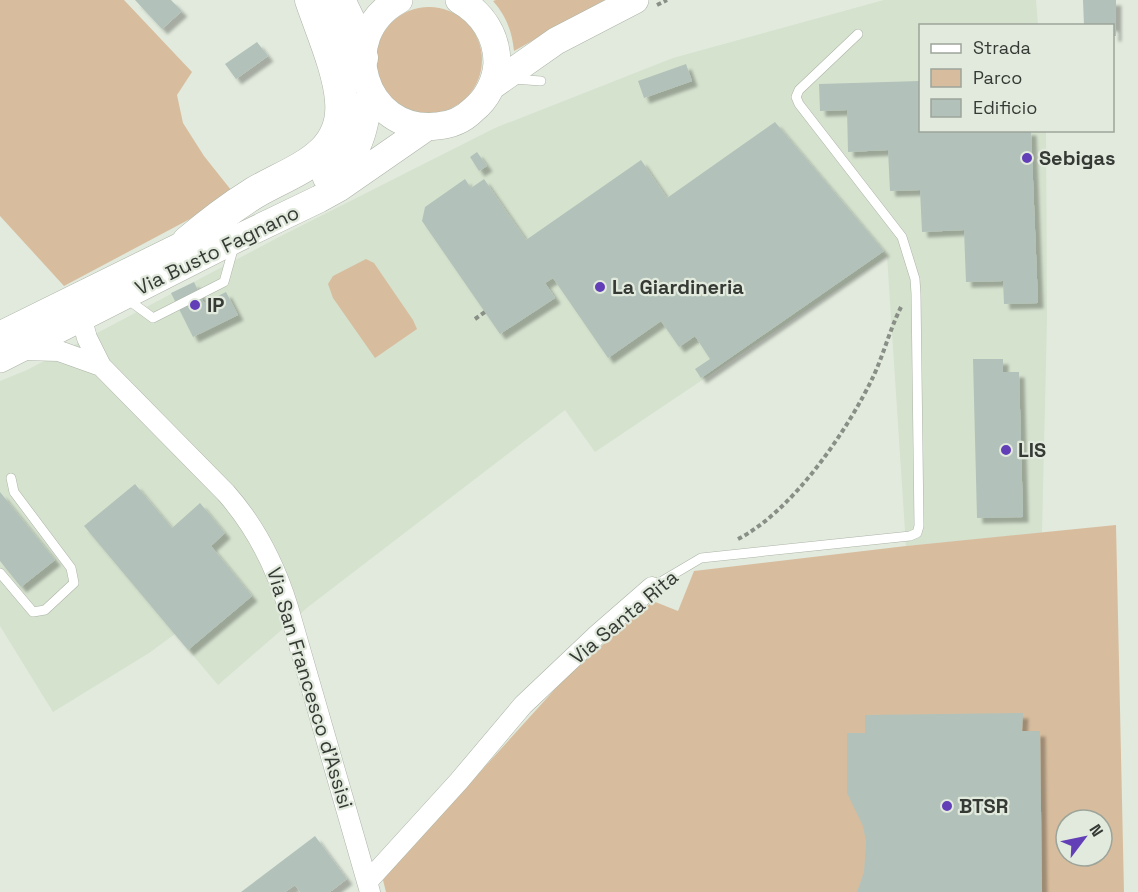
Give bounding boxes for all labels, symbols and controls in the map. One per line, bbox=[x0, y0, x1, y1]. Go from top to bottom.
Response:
legend bbox=[919, 24, 1114, 132]
text: Strada bbox=[973, 36, 1031, 59]
text: Parco bbox=[973, 66, 1022, 89]
text: Edificio bbox=[973, 96, 1037, 119]
place label: Sebigas bbox=[1039, 145, 1115, 171]
marker: Sebigas bbox=[1020, 151, 1034, 165]
street label: Via Busto Fagnano bbox=[131, 199, 303, 301]
place label: La Giardineria bbox=[612, 274, 744, 300]
marker: La Giardineria bbox=[593, 280, 607, 294]
place label: IP bbox=[207, 292, 224, 318]
marker: IP bbox=[188, 298, 202, 312]
place label: LIS bbox=[1018, 437, 1046, 463]
marker: LIS bbox=[999, 443, 1013, 457]
street label: Via San Francesco d'Assisi bbox=[261, 564, 359, 812]
street label: Via Santa Rita bbox=[564, 564, 684, 670]
place label: BTSR bbox=[959, 793, 1008, 819]
marker: BTSR bbox=[940, 799, 954, 813]
north arrow bbox=[1054, 808, 1114, 868]
text: N bbox=[1085, 820, 1108, 840]

